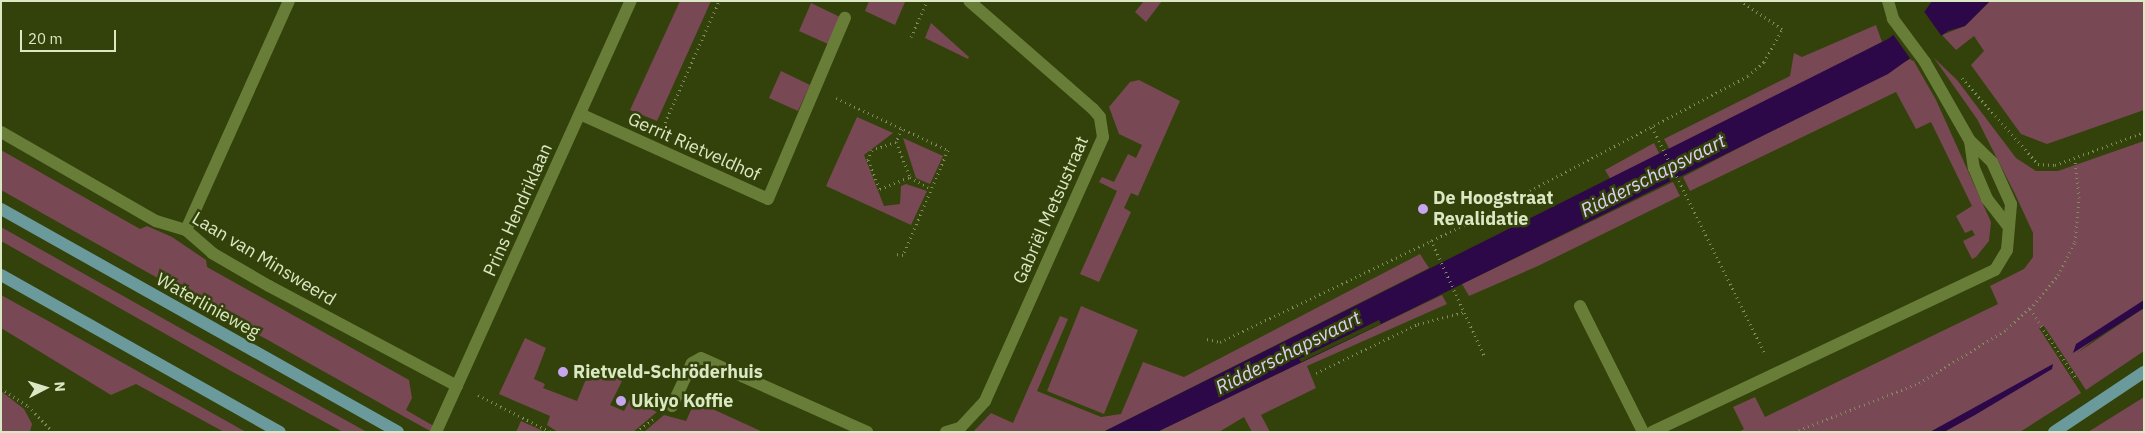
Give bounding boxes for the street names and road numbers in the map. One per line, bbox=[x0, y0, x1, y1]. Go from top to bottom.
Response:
street label: Gerrit Rietveldhof bbox=[624, 108, 764, 186]
street label: Gabriël Metsustraat bbox=[1009, 133, 1093, 287]
street label: Prins Hendriklaan bbox=[479, 140, 557, 280]
street label: Laan van Minsweerd bbox=[188, 208, 340, 310]
street label: Waterlinieweg bbox=[152, 269, 264, 343]

